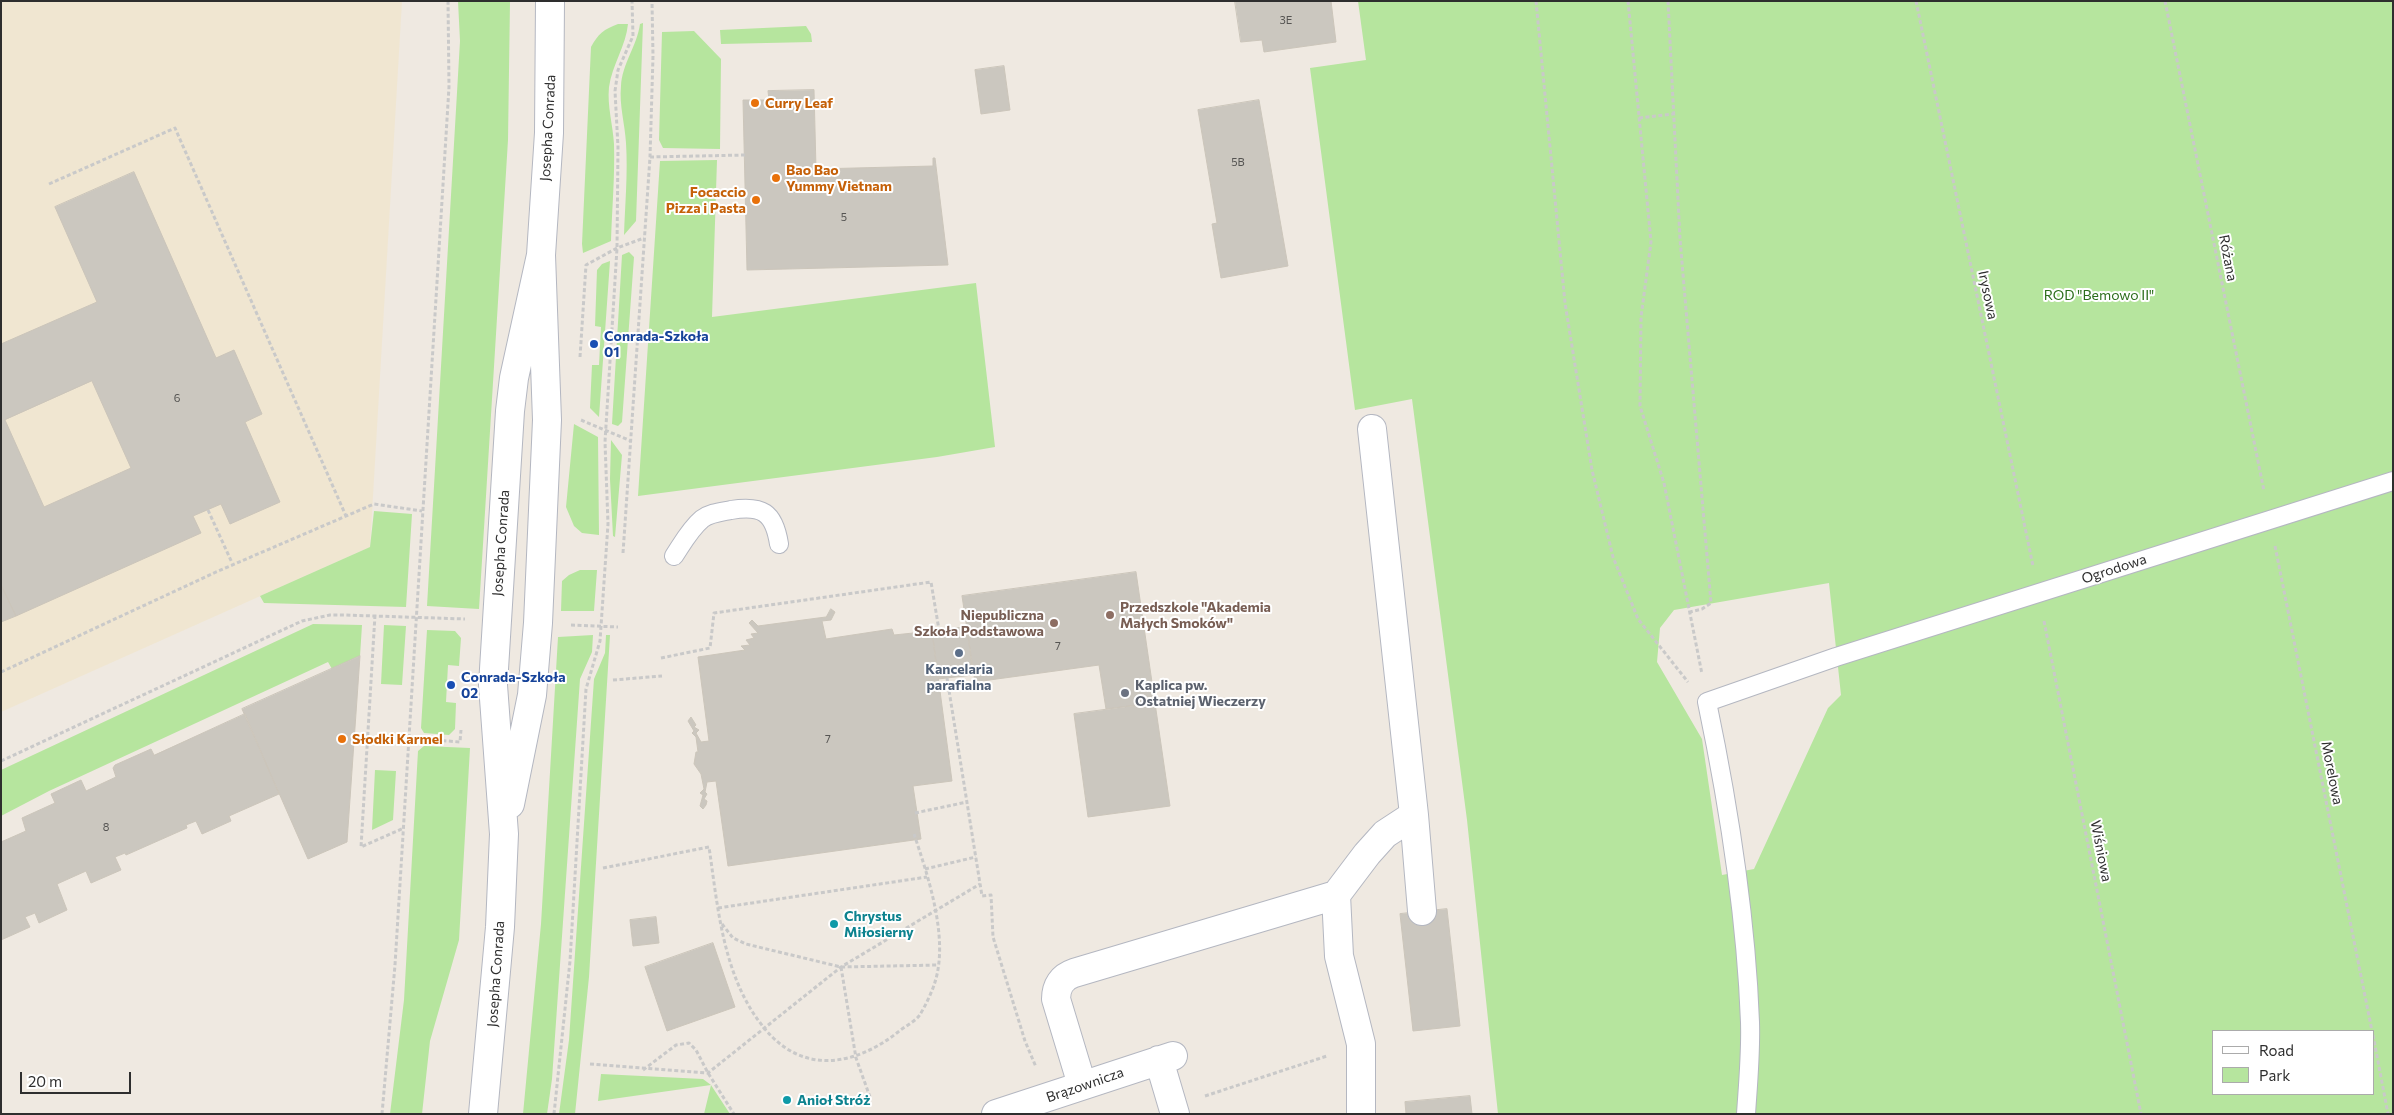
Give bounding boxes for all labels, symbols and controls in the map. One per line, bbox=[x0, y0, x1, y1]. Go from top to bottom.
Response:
house number: 3E bbox=[1280, 13, 1292, 27]
street label: Josepha Conrada bbox=[537, 74, 559, 182]
place label: Curry Leaf bbox=[765, 95, 833, 111]
marker: Curry Leaf bbox=[749, 97, 761, 109]
house number: 5B bbox=[1231, 155, 1245, 169]
place label: Bao Bao Yummy Vietnam bbox=[786, 162, 892, 194]
marker: Bao Bao Yummy Vietnam bbox=[770, 172, 782, 184]
place label: Focaccio Pizza i Pasta bbox=[666, 184, 746, 216]
marker: Focaccio Pizza i Pasta bbox=[750, 194, 762, 206]
house number: 5 bbox=[841, 210, 847, 224]
street label: Różana bbox=[2215, 233, 2241, 283]
street label: Irysowa bbox=[1975, 269, 2001, 321]
park label: ROD "Bemowo II" bbox=[2044, 287, 2154, 303]
place label: Conrada-Szkoła 01 bbox=[604, 328, 709, 361]
marker: Conrada-Szkoła 01 bbox=[588, 338, 600, 350]
house number: 6 bbox=[174, 391, 180, 405]
street label: Josepha Conrada bbox=[489, 489, 513, 597]
street label: Ogrodowa bbox=[2079, 551, 2149, 587]
place label: Przedszkole "Akademia Małych Smoków" bbox=[1120, 599, 1271, 632]
place label: Niepubliczna Szkoła Podstawowa bbox=[914, 607, 1044, 640]
marker: Przedszkole "Akademia Małych Smoków" bbox=[1104, 609, 1116, 621]
marker: Niepubliczna Szkoła Podstawowa bbox=[1048, 617, 1060, 629]
house number: 7 bbox=[1055, 639, 1061, 653]
marker: Kancelaria parafialna bbox=[953, 647, 965, 659]
place label: Kancelaria parafialna bbox=[925, 661, 993, 694]
place label: Conrada-Szkoła 02 bbox=[461, 669, 566, 702]
place label: Kaplica pw. Ostatniej Wieczerzy bbox=[1135, 677, 1266, 710]
marker: Conrada-Szkoła 02 bbox=[445, 679, 457, 691]
marker: Kaplica pw. Ostatniej Wieczerzy bbox=[1119, 687, 1131, 699]
place label: Słodki Karmel bbox=[352, 731, 443, 747]
house number: 7 bbox=[825, 732, 831, 746]
marker: Słodki Karmel bbox=[336, 733, 348, 745]
street label: Morelowa bbox=[2318, 740, 2346, 806]
street label: Wiśniowa bbox=[2087, 819, 2115, 883]
house number: 8 bbox=[103, 820, 109, 834]
place label: Chrystus Miłosierny bbox=[844, 908, 914, 940]
marker: Chrystus Miłosierny bbox=[828, 918, 840, 930]
street label: Josepha Conrada bbox=[484, 920, 508, 1028]
legend bbox=[2212, 1030, 2374, 1095]
text: Road bbox=[2259, 1041, 2294, 1059]
scale bar bbox=[22, 1062, 134, 1094]
street label: Brązownicza bbox=[1044, 1064, 1126, 1106]
text: Park bbox=[2259, 1066, 2290, 1084]
text: 20 m bbox=[28, 1072, 62, 1090]
place label: Anioł Stróż bbox=[797, 1092, 870, 1108]
marker: Anioł Stróż bbox=[781, 1094, 793, 1106]

